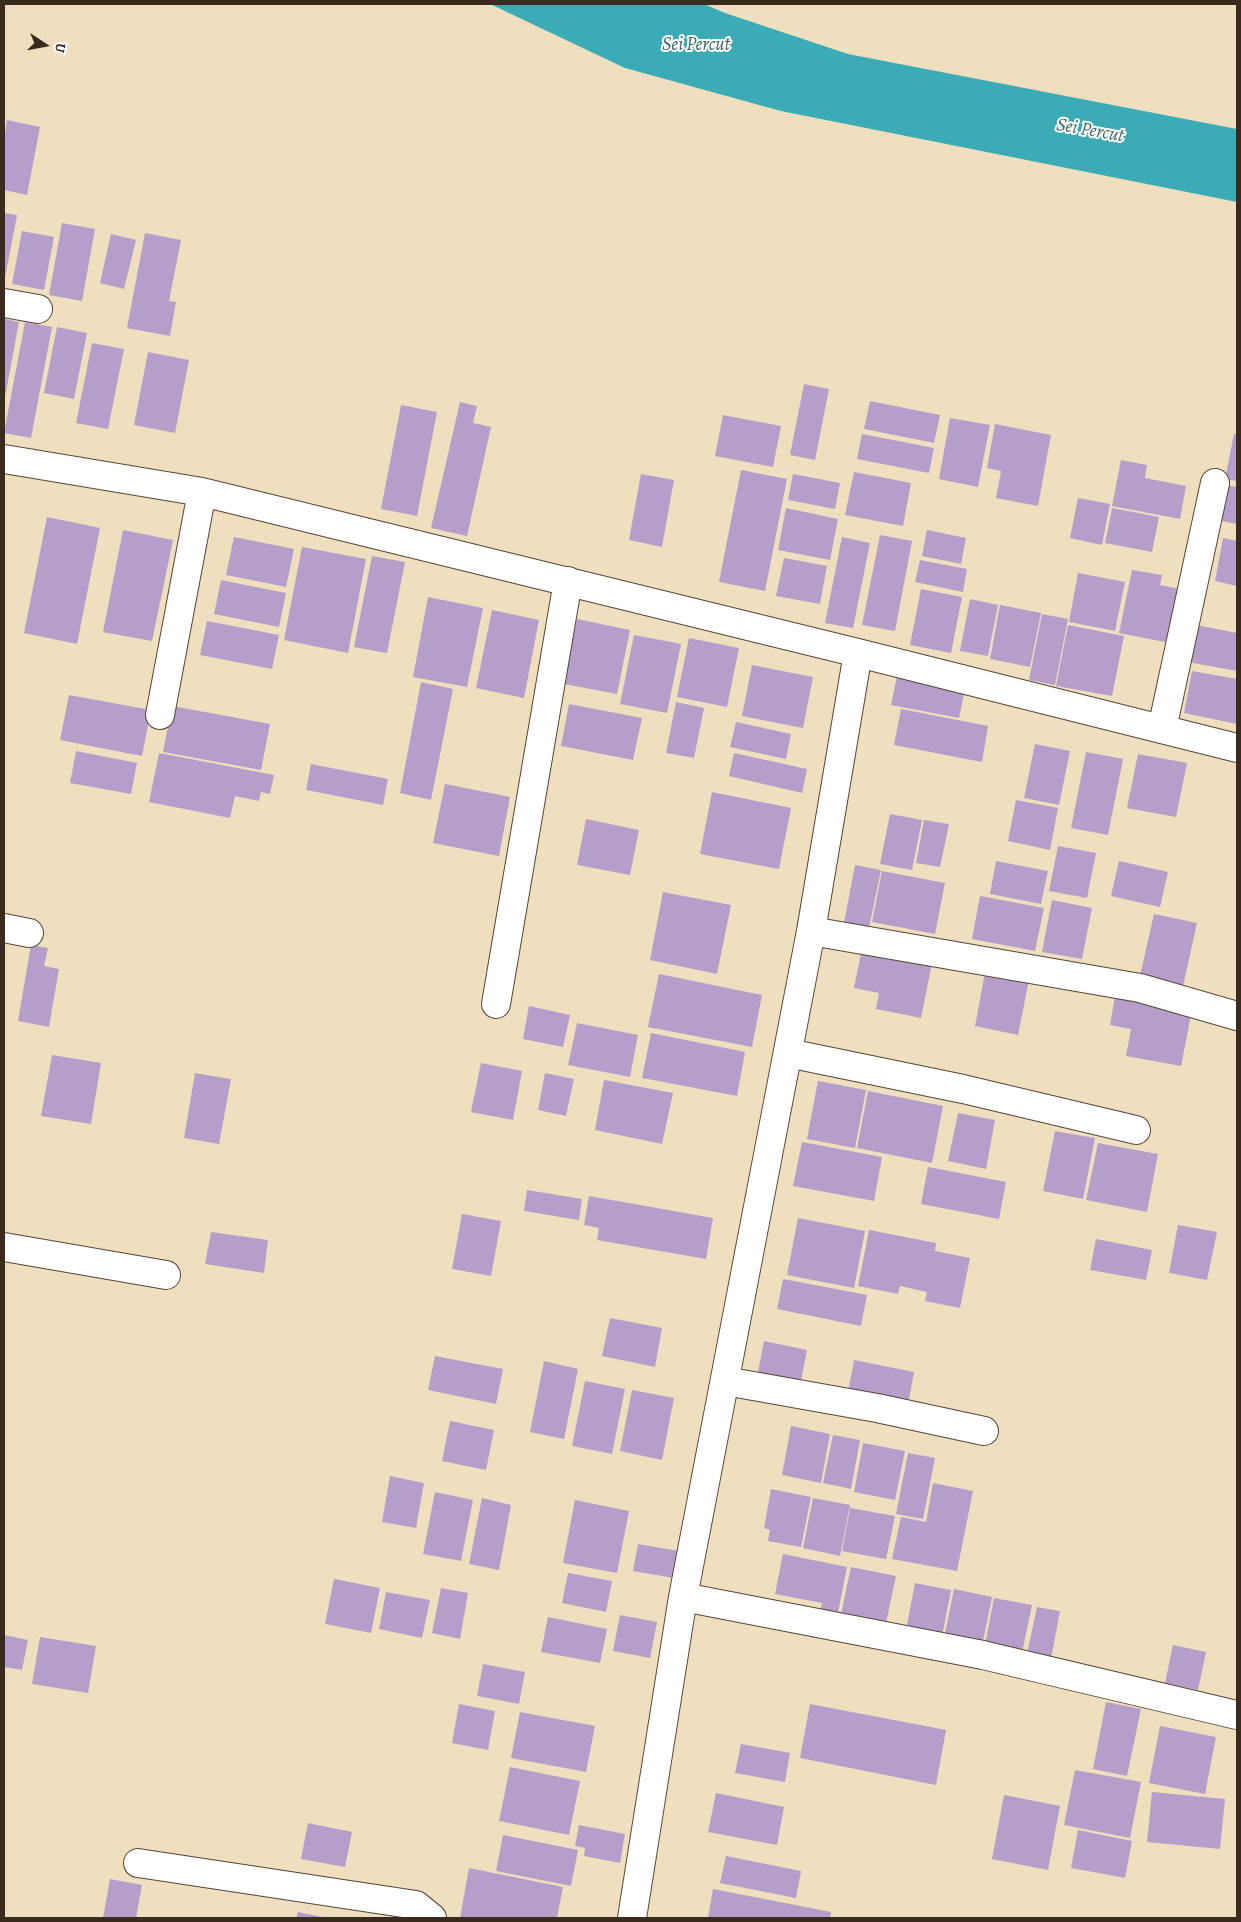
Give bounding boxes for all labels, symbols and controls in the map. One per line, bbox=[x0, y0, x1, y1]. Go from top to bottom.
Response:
north arrow bbox=[20, 20, 70, 70]
water label: Sei Percut bbox=[662, 34, 730, 56]
text: U bbox=[50, 42, 70, 54]
water label: Sei Percut bbox=[1055, 114, 1125, 148]

